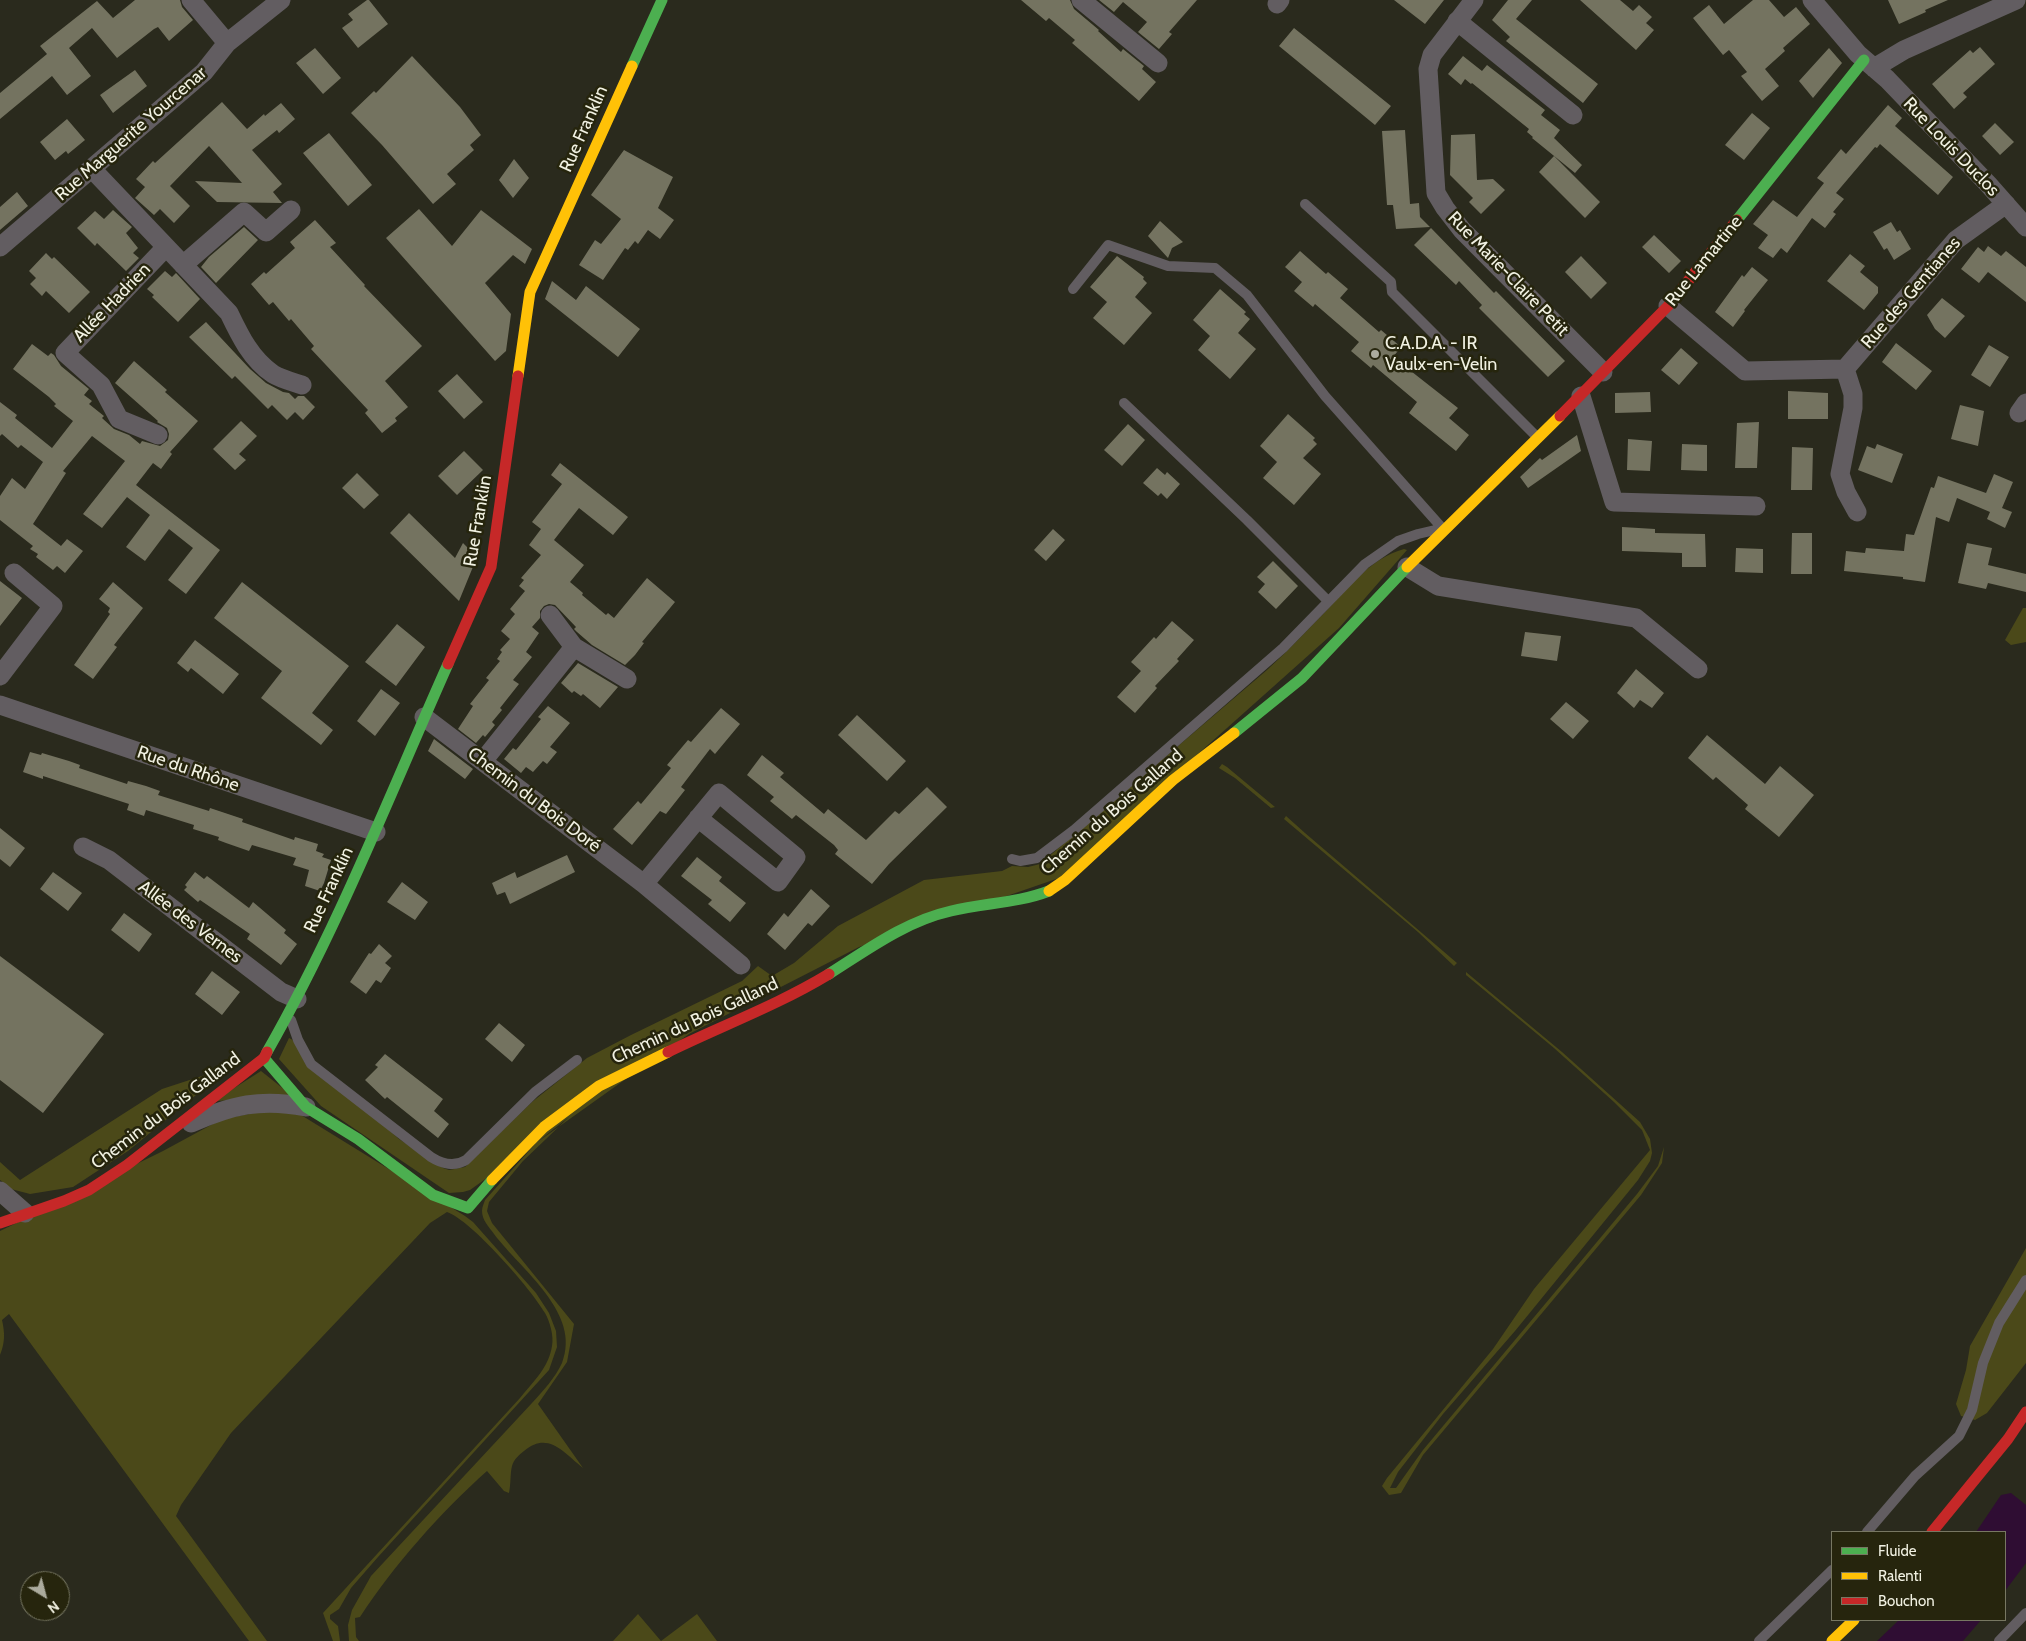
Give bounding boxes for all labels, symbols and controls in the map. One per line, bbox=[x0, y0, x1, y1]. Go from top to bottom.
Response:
street label: Rue Marguerite Yourcenar bbox=[51, 62, 211, 206]
street label: Rue Franklin bbox=[555, 82, 613, 176]
street label: Rue Louis Duclos bbox=[1898, 93, 2004, 201]
street label: Rue Marie-Claire Petit bbox=[1443, 207, 1573, 341]
street label: Rue Lamartine bbox=[1661, 211, 1747, 311]
street label: Rue des Gentianes bbox=[1857, 233, 1965, 353]
street label: Allée Hadrien bbox=[69, 259, 155, 347]
place label: C.A.D.A. - IR Vaulx-en-Velin bbox=[1385, 333, 1497, 376]
marker: C.A.D.A. - IR Vaulx-en-Velin bbox=[1369, 348, 1381, 360]
street label: Rue Franklin bbox=[459, 474, 497, 568]
street label: Rue du Rhône bbox=[134, 741, 242, 797]
street label: Chemin du Bois Doré bbox=[463, 743, 605, 857]
street label: Chemin du Bois Galland bbox=[1037, 744, 1187, 880]
street label: Rue Franklin bbox=[300, 844, 358, 936]
street label: Allée des Vernes bbox=[134, 876, 246, 968]
street label: Chemin du Bois Galland bbox=[608, 973, 782, 1069]
street label: Chemin du Bois Galland bbox=[87, 1048, 245, 1174]
legend bbox=[1831, 1531, 2006, 1621]
text: Fluide bbox=[1878, 1542, 1916, 1560]
text: Ralenti bbox=[1878, 1567, 1922, 1585]
north arrow bbox=[20, 1571, 70, 1621]
text: Bouchon bbox=[1878, 1592, 1935, 1610]
text: N bbox=[44, 1597, 63, 1617]

